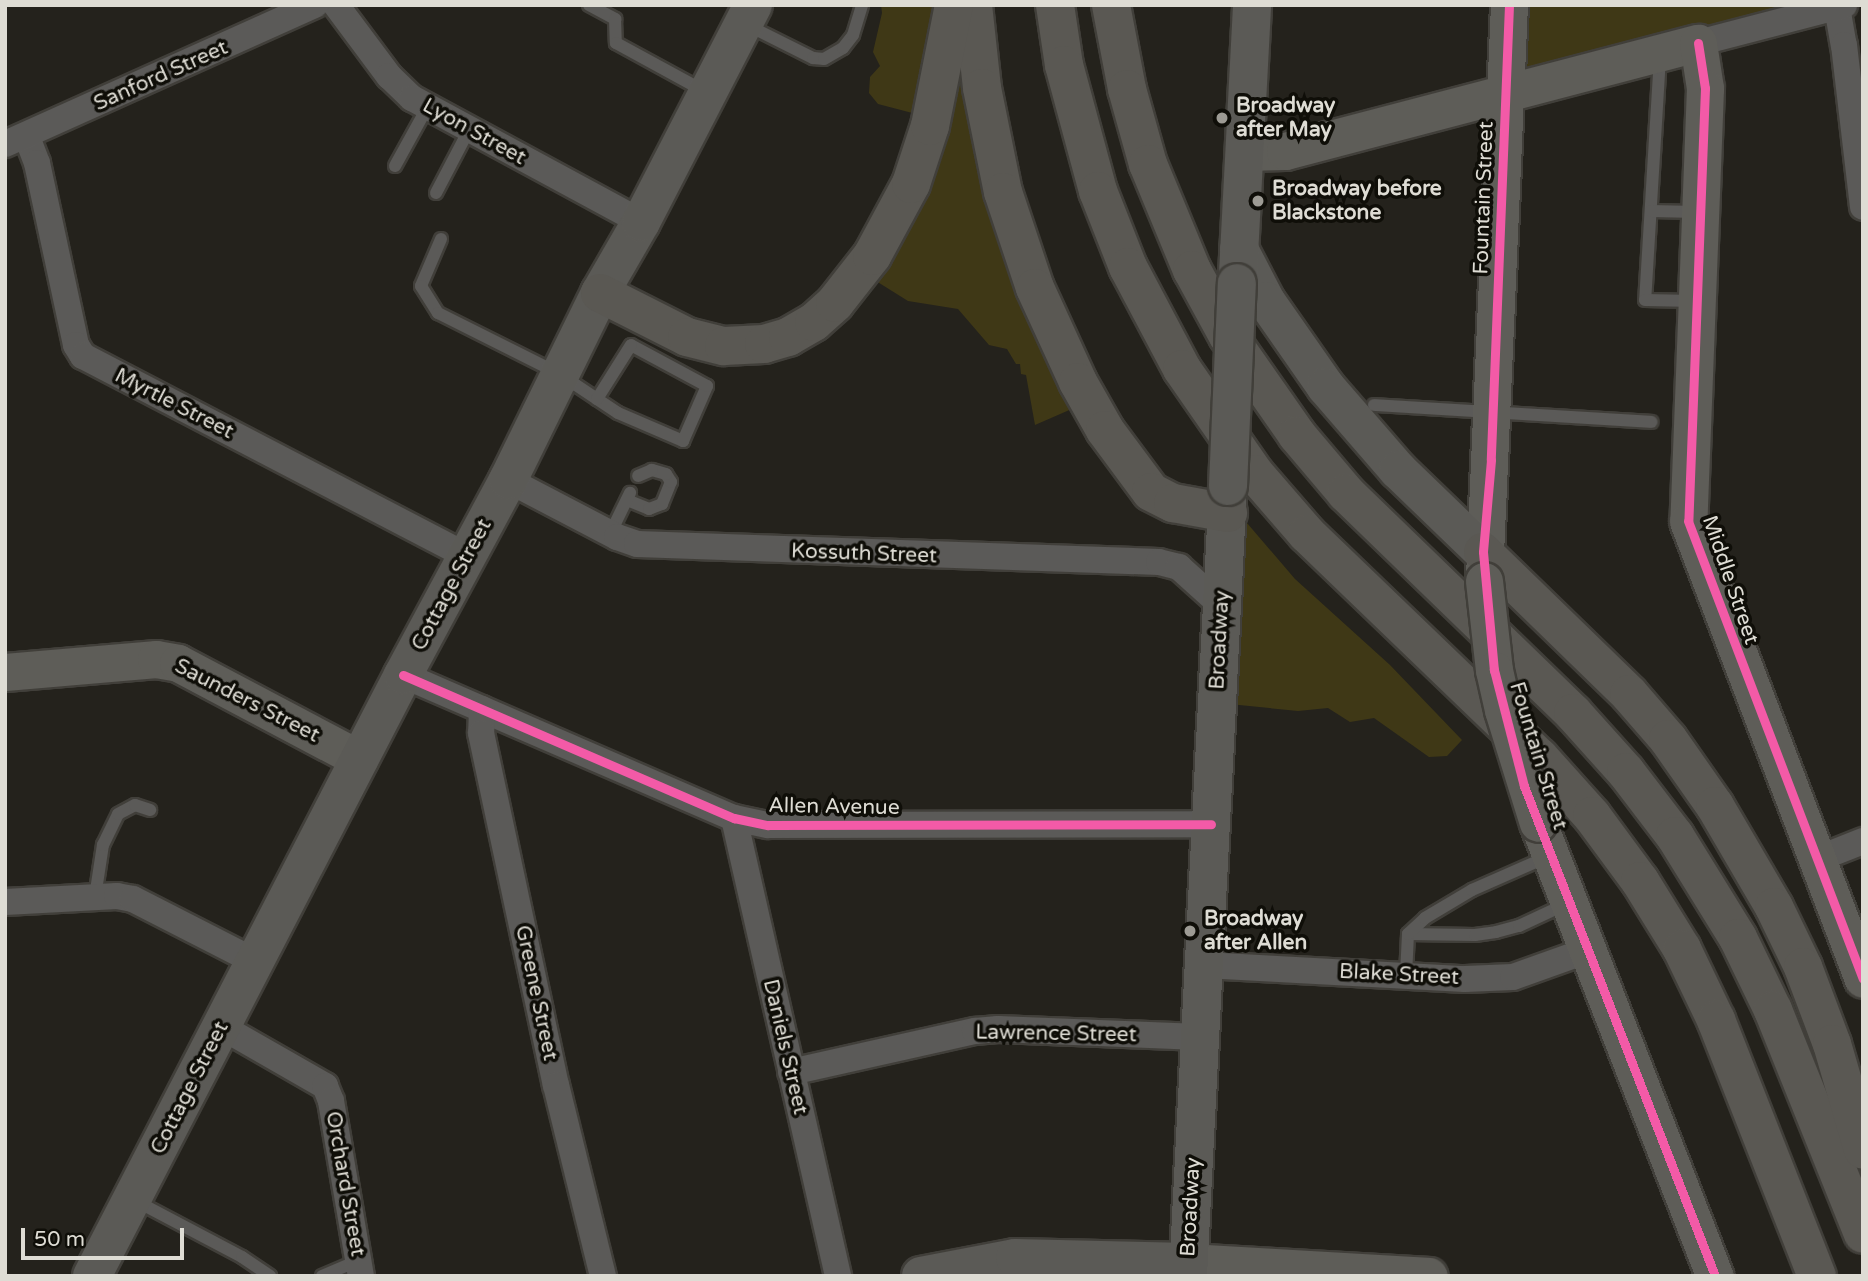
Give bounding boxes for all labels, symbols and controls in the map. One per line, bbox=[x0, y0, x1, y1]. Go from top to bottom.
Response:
street label: Sanford Street bbox=[90, 35, 232, 117]
street label: Lyon Street bbox=[418, 93, 530, 171]
place label: Broadway after May bbox=[1236, 93, 1335, 143]
marker: Broadway after May bbox=[1214, 110, 1230, 126]
street label: Fountain Street bbox=[1469, 121, 1499, 275]
place label: Broadway before Blackstone bbox=[1272, 176, 1442, 226]
marker: Broadway before Blackstone bbox=[1250, 193, 1266, 209]
street label: Myrtle Street bbox=[110, 363, 238, 445]
street label: Middle Street bbox=[1696, 512, 1764, 648]
street label: Cottage Street bbox=[407, 515, 497, 655]
street label: Kossuth Street bbox=[791, 539, 937, 569]
street label: Broadway bbox=[1205, 590, 1235, 690]
street label: Saunders Street bbox=[170, 654, 324, 748]
street label: Fountain Street bbox=[1504, 679, 1572, 833]
street label: Allen Avenue bbox=[768, 793, 900, 821]
place label: Broadway after Allen bbox=[1204, 906, 1307, 956]
street label: Greene Street bbox=[509, 923, 563, 1063]
marker: Broadway after Allen bbox=[1182, 923, 1198, 939]
street label: Blake Street bbox=[1338, 959, 1460, 991]
street label: Daniels Street bbox=[757, 977, 813, 1117]
street label: Cottage Street bbox=[146, 1018, 234, 1158]
street label: Lawrence Street bbox=[975, 1020, 1137, 1048]
street label: Orchard Street bbox=[320, 1110, 370, 1258]
street label: Broadway bbox=[1176, 1157, 1206, 1257]
scale bar bbox=[24, 1214, 187, 1258]
text: 50 m bbox=[34, 1227, 85, 1252]

